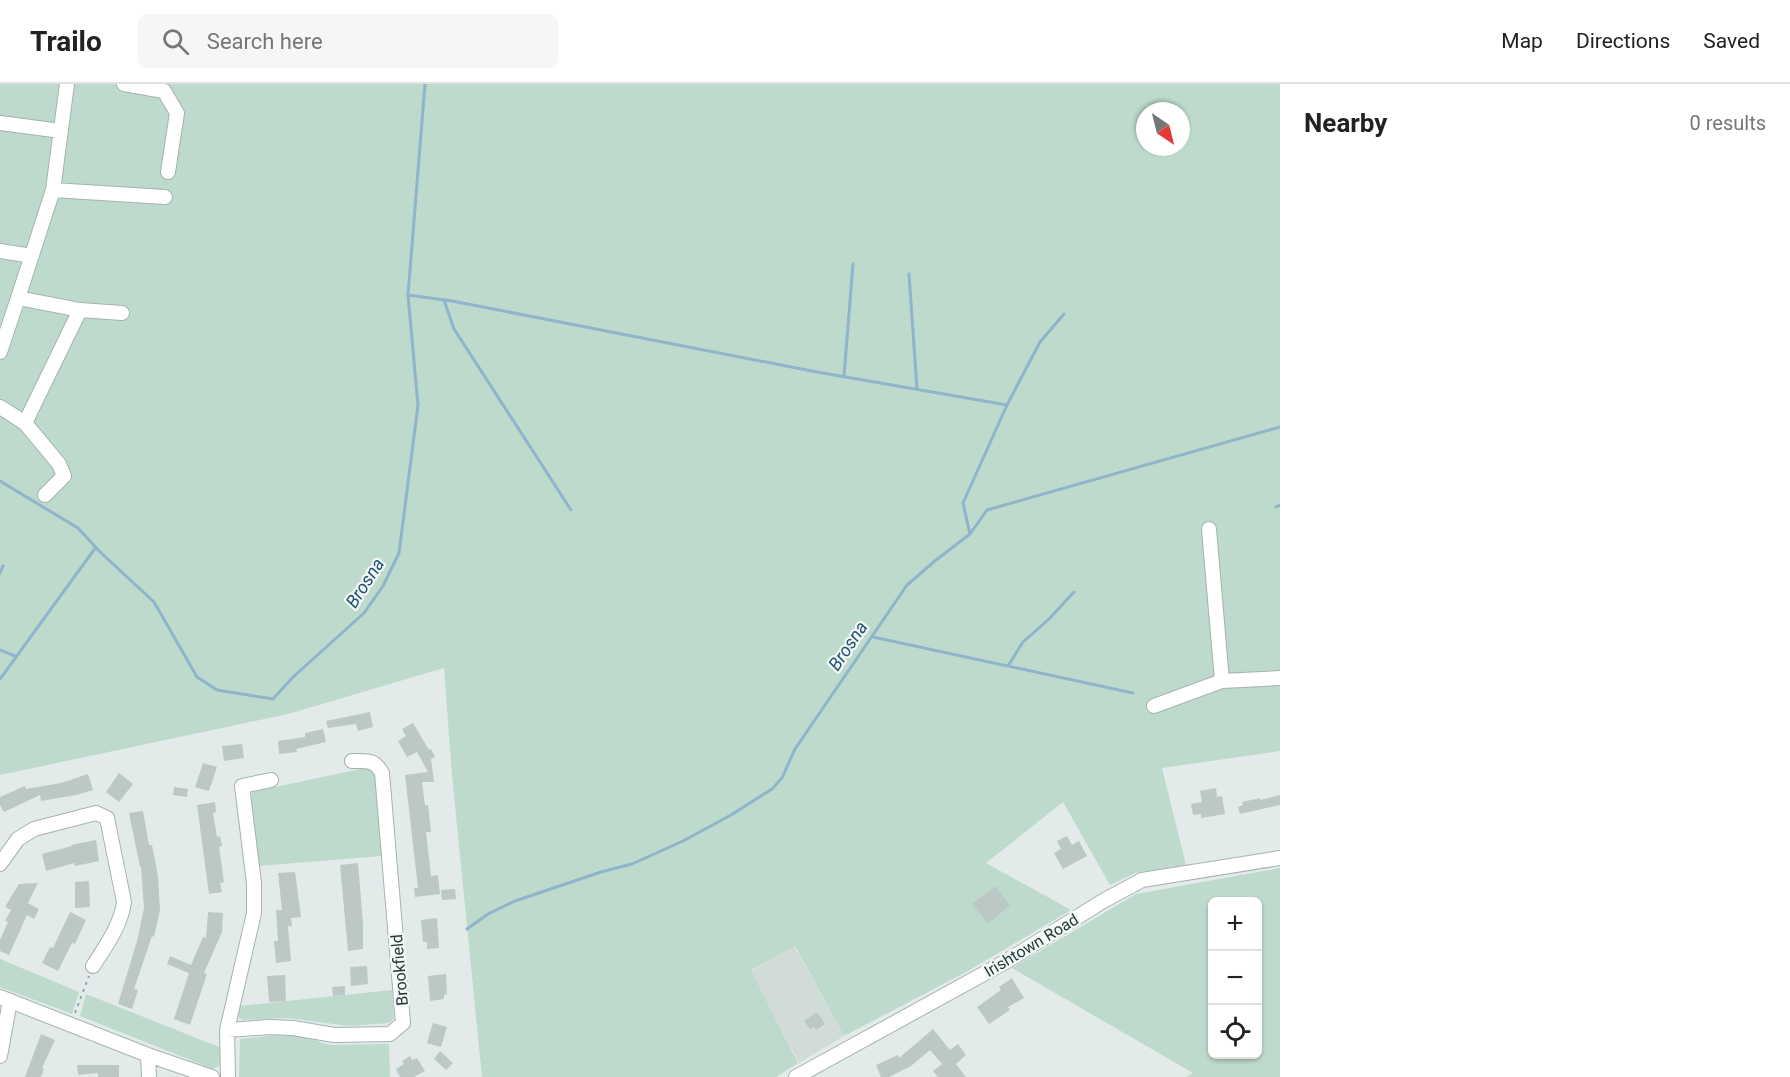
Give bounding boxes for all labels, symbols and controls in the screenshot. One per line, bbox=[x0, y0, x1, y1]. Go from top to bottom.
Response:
search box bbox=[138, 14, 558, 68]
text: Trailo bbox=[30, 25, 102, 58]
icon: search bbox=[159, 25, 192, 58]
text: Search here bbox=[207, 29, 323, 54]
text: Map bbox=[1501, 29, 1543, 53]
text: Directions bbox=[1576, 29, 1670, 53]
text: Saved bbox=[1703, 29, 1760, 53]
north arrow bbox=[1136, 102, 1190, 156]
text: Nearby bbox=[1304, 108, 1387, 138]
text: 0 results bbox=[1690, 111, 1766, 135]
water label: Brosna bbox=[341, 554, 388, 611]
water label: Brosna bbox=[824, 617, 872, 674]
map controls bbox=[1208, 897, 1262, 1059]
button: + bbox=[1208, 897, 1262, 951]
street label: Irishtown Road bbox=[981, 910, 1082, 981]
street label: Brookfield bbox=[387, 933, 412, 1007]
button: − bbox=[1208, 951, 1262, 1005]
button: locate bbox=[1208, 1005, 1262, 1059]

